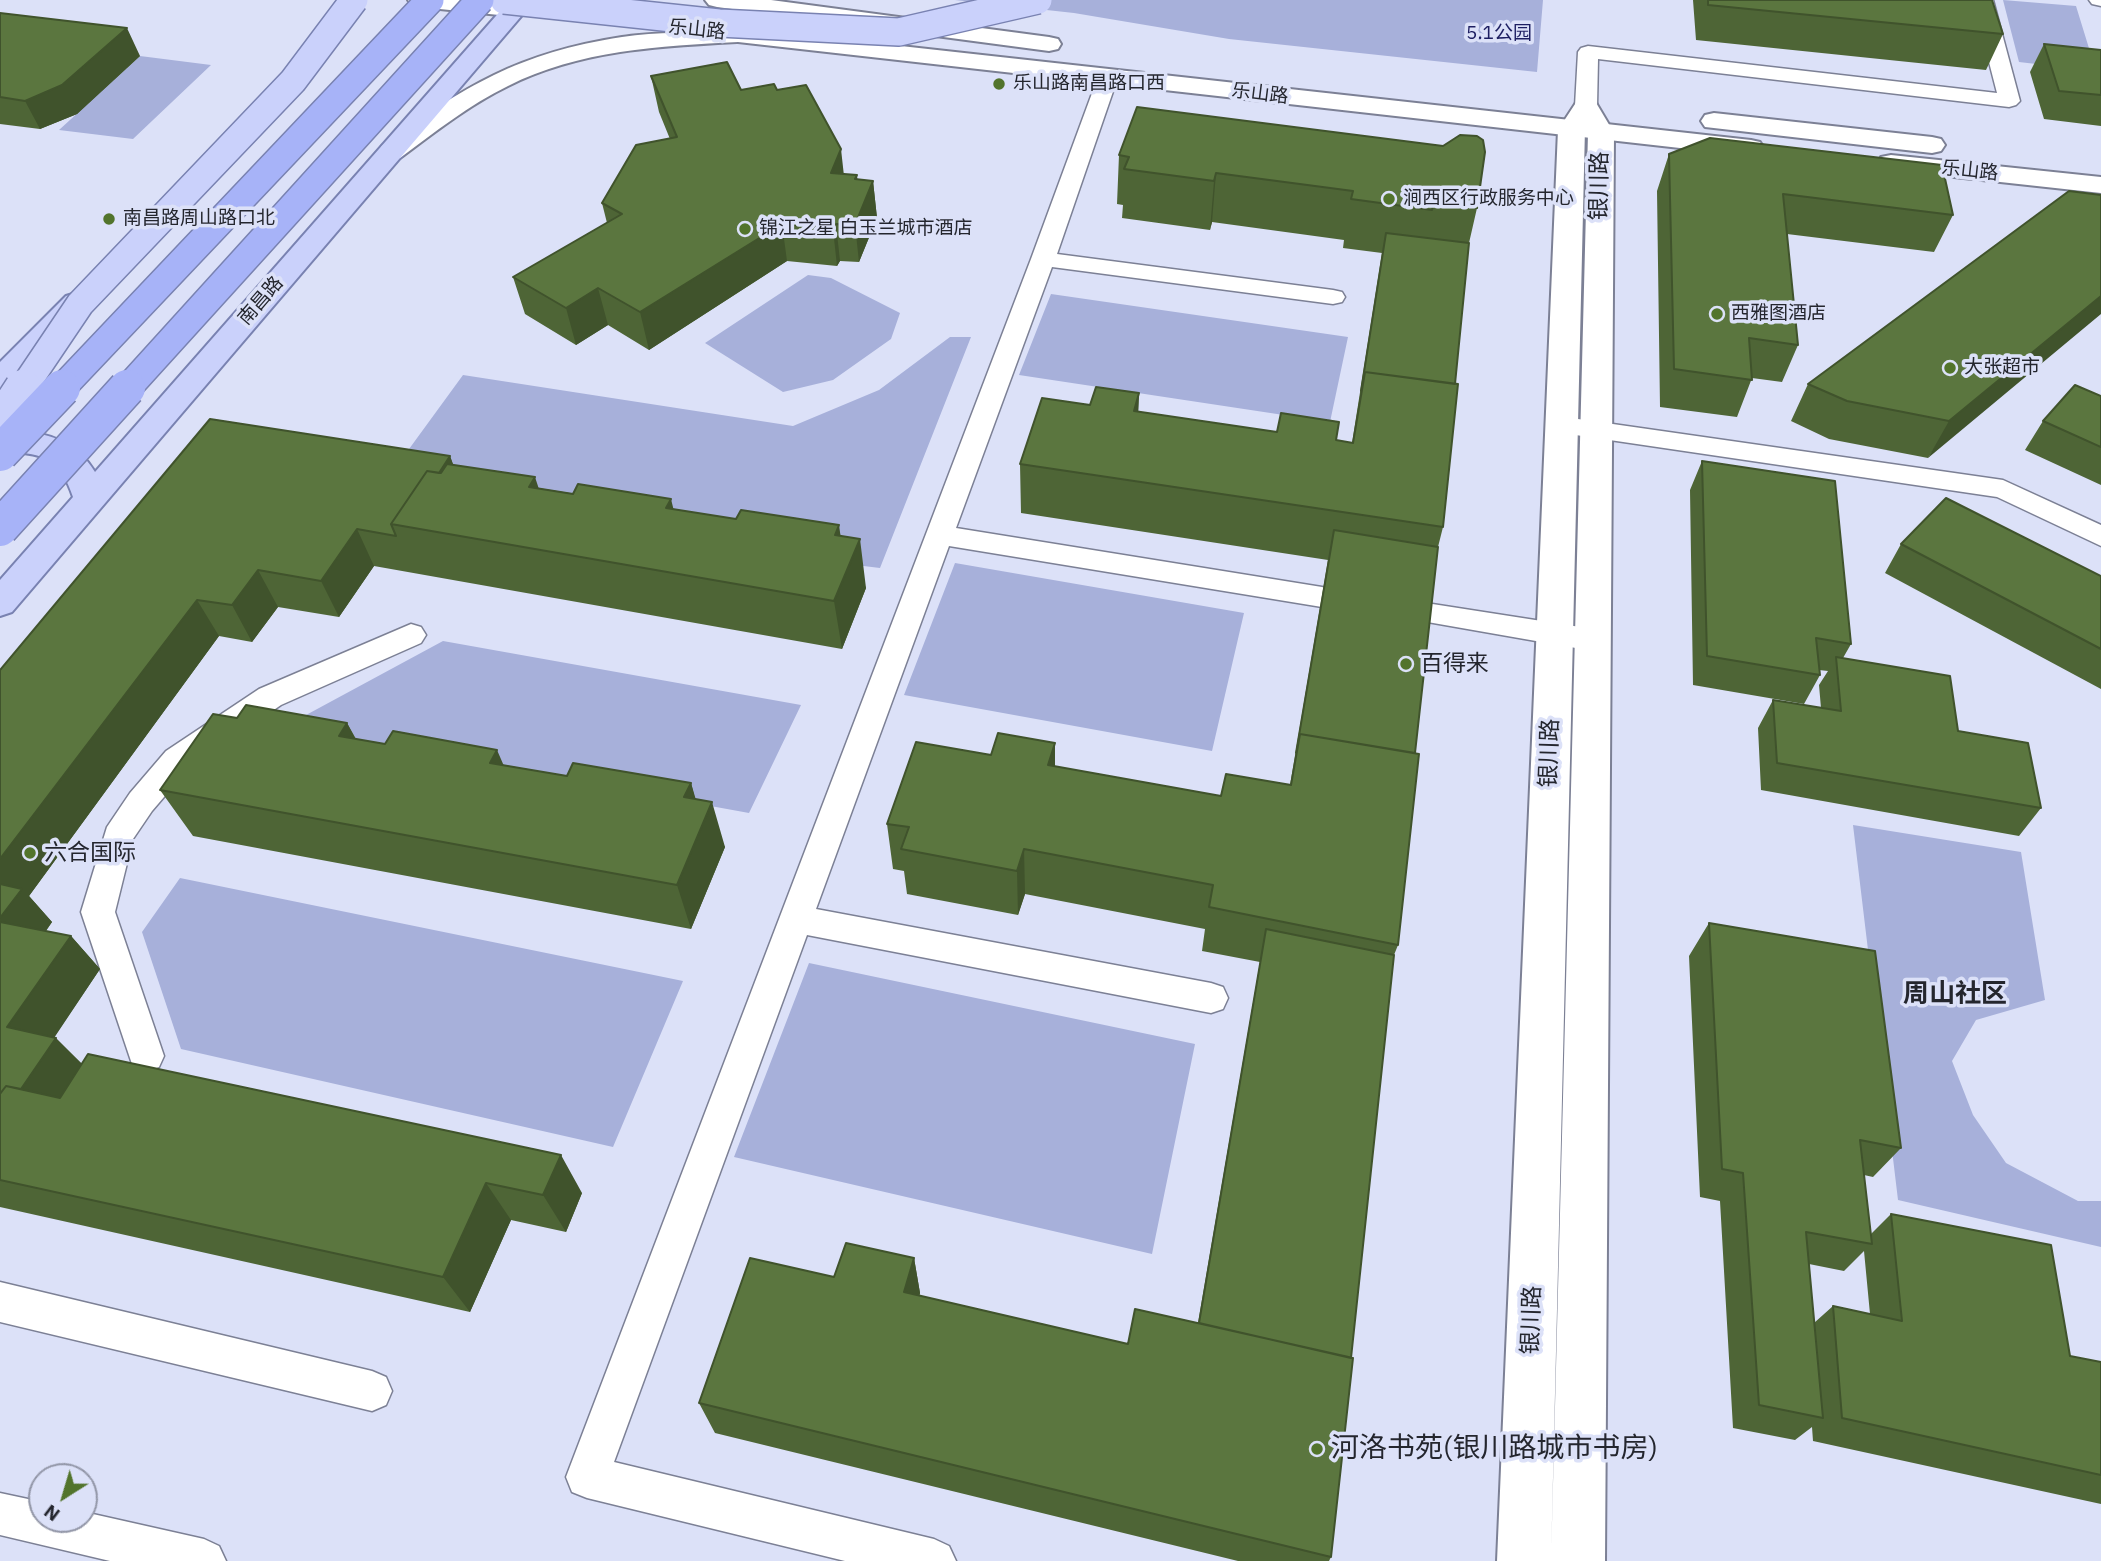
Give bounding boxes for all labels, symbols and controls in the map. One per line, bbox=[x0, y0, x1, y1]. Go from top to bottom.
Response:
street label: 乐山路 bbox=[667, 16, 727, 44]
park label: 5.1公园 bbox=[1466, 23, 1532, 45]
place label: 乐山路南昌路口西 bbox=[1013, 73, 1165, 95]
marker: 乐山路南昌路口西 bbox=[991, 76, 1007, 92]
street label: 乐山路 bbox=[1230, 79, 1290, 109]
street label: 银川路 bbox=[1586, 151, 1614, 221]
street label: 乐山路 bbox=[1940, 157, 2000, 185]
place label: 涧西区行政服务中心 bbox=[1403, 188, 1574, 210]
marker: 涧西区行政服务中心 bbox=[1381, 191, 1397, 207]
place label: 南昌路周山路口北 bbox=[123, 208, 275, 230]
marker: 南昌路周山路口北 bbox=[101, 211, 117, 227]
place label: 锦江之星 白玉兰城市酒店 bbox=[759, 218, 972, 240]
marker: 锦江之星 白玉兰城市酒店 bbox=[737, 221, 753, 237]
street label: 南昌路 bbox=[234, 272, 288, 330]
place label: 西雅图酒店 bbox=[1731, 303, 1826, 325]
marker: 西雅图酒店 bbox=[1709, 306, 1725, 322]
place label: 大张超市 bbox=[1964, 357, 2040, 379]
marker: 大张超市 bbox=[1942, 360, 1958, 376]
place label: 百得来 bbox=[1420, 650, 1489, 678]
marker: 百得来 bbox=[1398, 656, 1414, 672]
street label: 银川路 bbox=[1535, 718, 1565, 788]
place label: 六合国际 bbox=[44, 839, 136, 867]
marker: 六合国际 bbox=[22, 845, 38, 861]
district label: 周山社区 bbox=[1903, 978, 2007, 1010]
street label: 银川路 bbox=[1517, 1285, 1547, 1355]
place label: 河洛书苑(银川路城市书房) bbox=[1331, 1432, 1658, 1466]
marker: 河洛书苑(银川路城市书房) bbox=[1309, 1441, 1325, 1457]
north arrow bbox=[28, 1463, 98, 1533]
text: N bbox=[39, 1499, 64, 1527]

